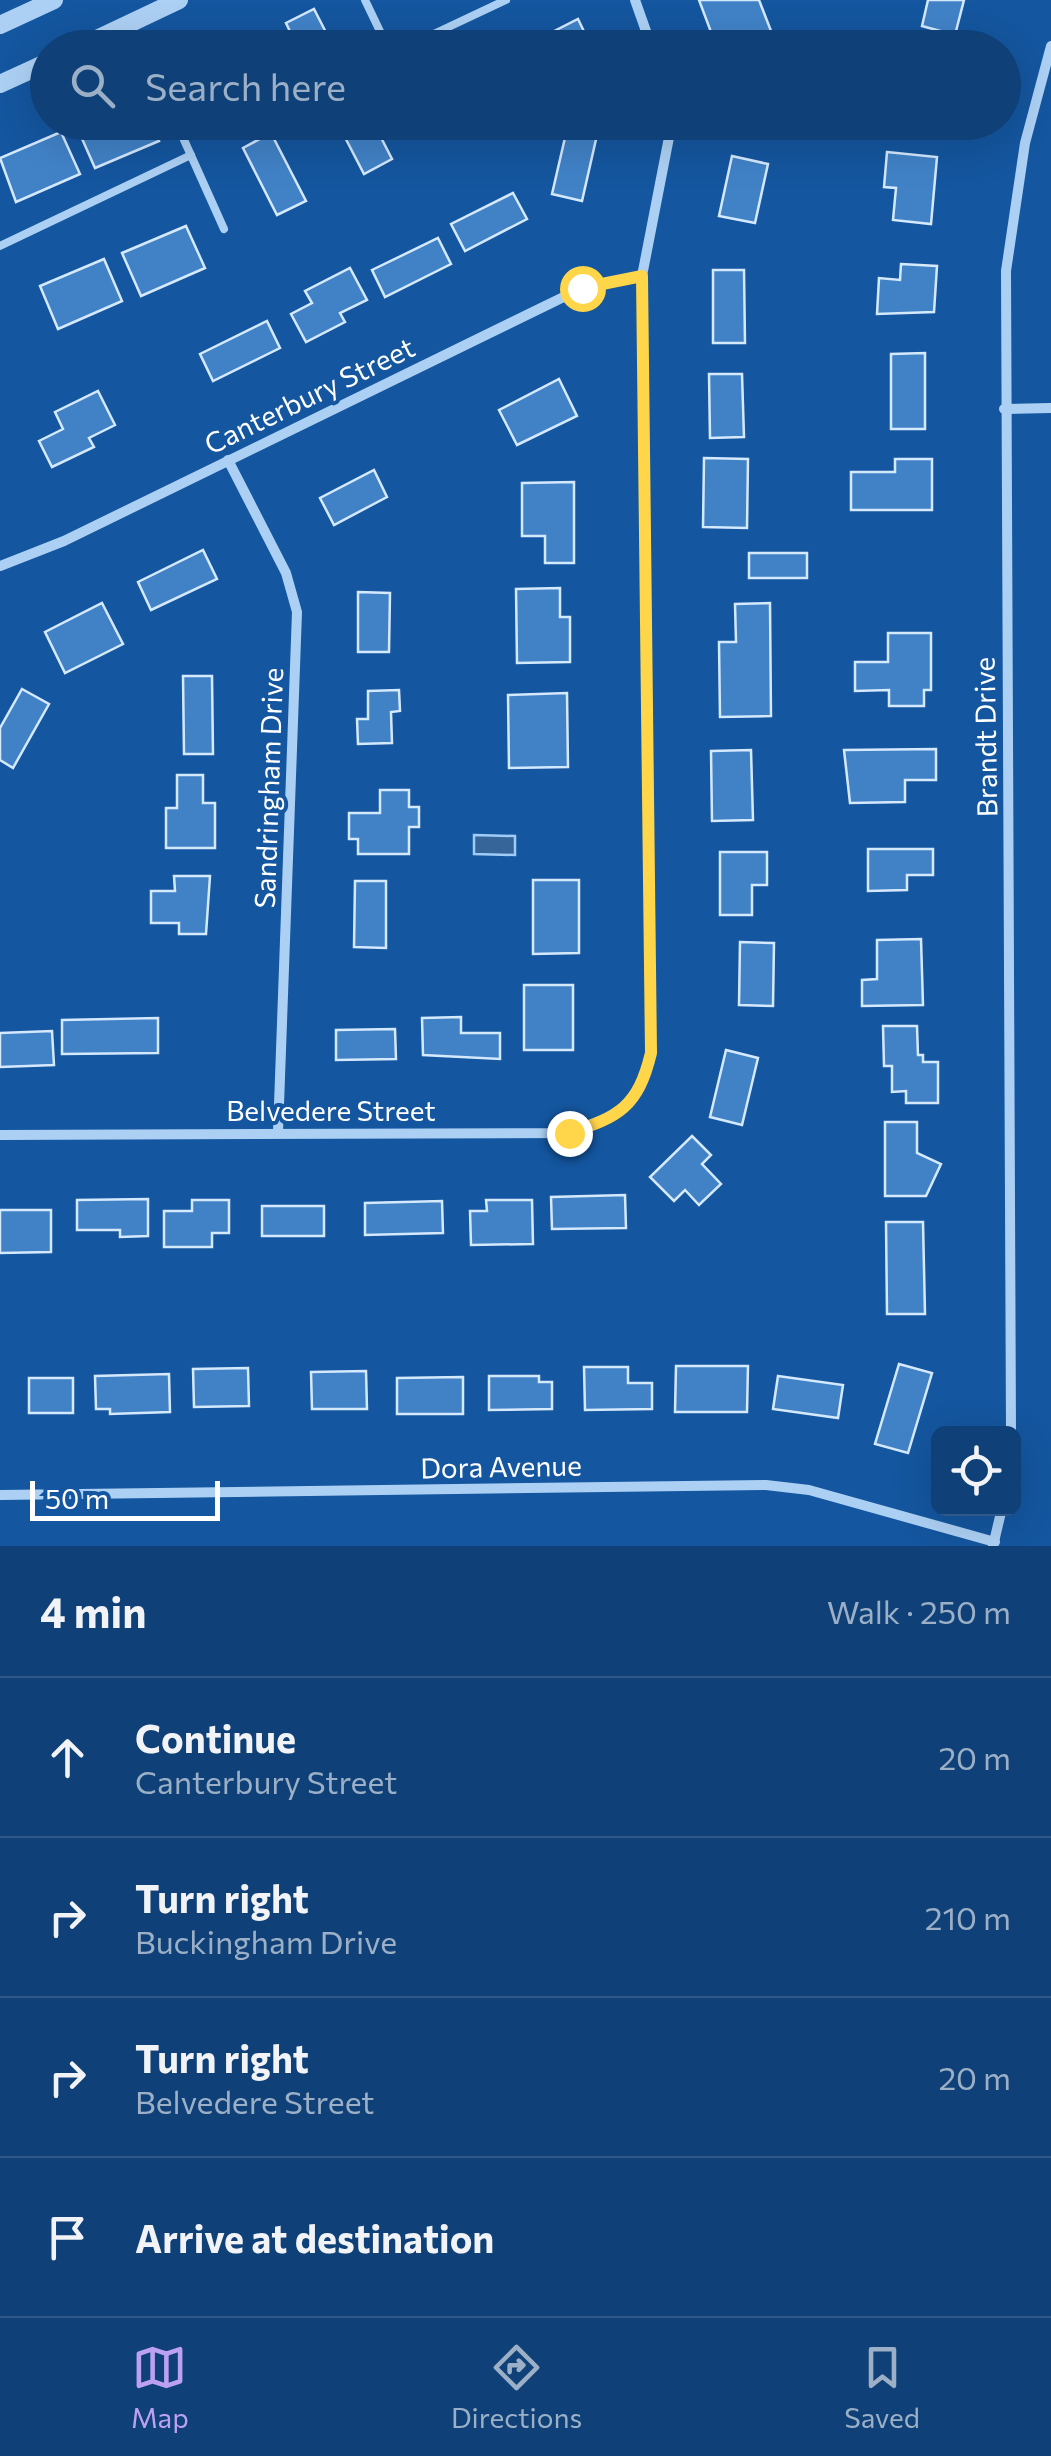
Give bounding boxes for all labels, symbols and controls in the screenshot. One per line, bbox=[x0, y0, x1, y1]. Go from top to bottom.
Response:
search box bbox=[30, 30, 1021, 140]
icon: search bbox=[65, 58, 120, 113]
text: Search here bbox=[145, 62, 346, 109]
route start bbox=[560, 266, 606, 312]
street label: Canterbury Street bbox=[198, 329, 420, 461]
street label: Brandt Drive bbox=[967, 657, 1003, 817]
street label: Sandringham Drive bbox=[247, 667, 289, 909]
street label: Belvedere Street bbox=[226, 1093, 436, 1127]
route end bbox=[547, 1111, 593, 1157]
map controls bbox=[931, 1426, 1021, 1516]
button: locate bbox=[931, 1426, 1021, 1516]
street label: Dora Avenue bbox=[420, 1448, 582, 1484]
scale bar bbox=[30, 1476, 220, 1520]
text: 50 m bbox=[45, 1481, 109, 1515]
text: 4 min bbox=[40, 1585, 146, 1637]
text: Walk · 250 m bbox=[827, 1591, 1011, 1631]
text: Continue bbox=[135, 1714, 296, 1761]
icon: ahead bbox=[40, 1730, 95, 1785]
text: 20 m bbox=[938, 1737, 1011, 1777]
text: Canterbury Street bbox=[135, 1761, 397, 1801]
text: Turn right bbox=[135, 1874, 309, 1921]
icon: right bbox=[40, 1890, 95, 1945]
text: 210 m bbox=[925, 1897, 1011, 1937]
text: Buckingham Drive bbox=[135, 1921, 397, 1961]
text: Turn right bbox=[135, 2034, 309, 2081]
icon: right bbox=[40, 2050, 95, 2105]
text: 20 m bbox=[938, 2057, 1011, 2097]
text: Belvedere Street bbox=[135, 2081, 374, 2121]
icon: arrive bbox=[40, 2210, 95, 2265]
text: Arrive at destination bbox=[135, 2214, 494, 2261]
tab: Map bbox=[131, 2340, 189, 2434]
tab: Directions bbox=[451, 2340, 582, 2434]
tab: Saved bbox=[844, 2340, 920, 2434]

